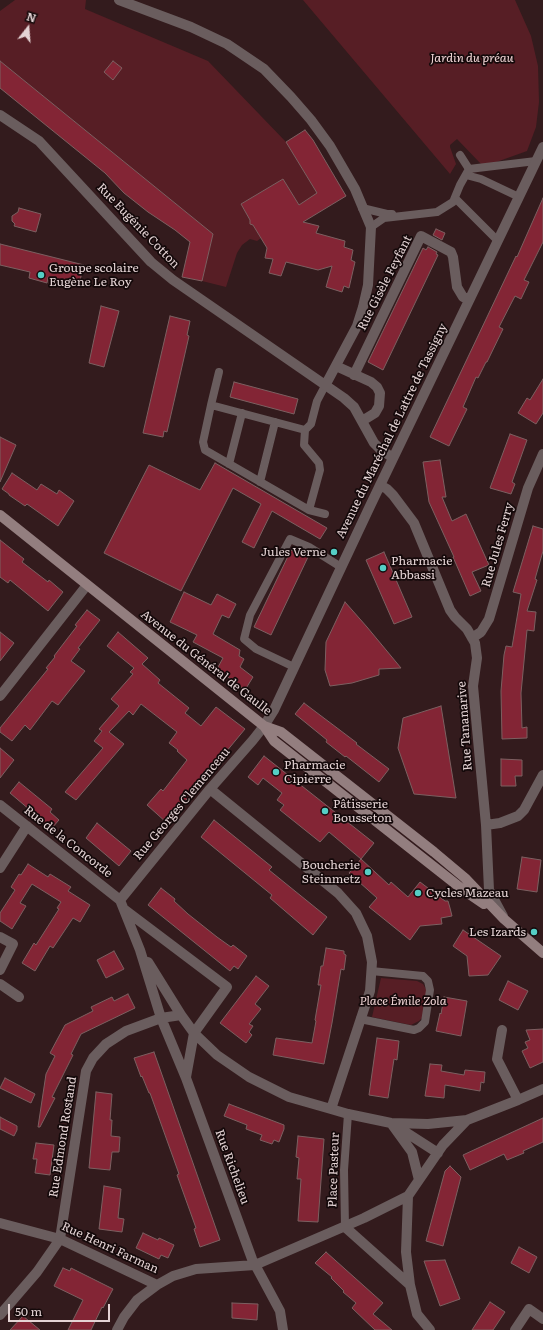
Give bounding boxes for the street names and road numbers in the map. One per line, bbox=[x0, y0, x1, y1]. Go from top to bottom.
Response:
street label: Rue Eugénie Cotton bbox=[94, 181, 182, 271]
street label: Rue Gisèle Feyfant bbox=[355, 233, 415, 333]
street label: Avenue du Maréchal de Lattre de Tassigny bbox=[333, 321, 451, 541]
street label: Rue Jules Ferry bbox=[479, 501, 517, 589]
street label: Avenue du Général de Gaulle bbox=[138, 607, 274, 719]
street label: Rue Tananarive bbox=[455, 681, 475, 771]
street label: Rue Georges Clemenceau bbox=[131, 745, 233, 863]
street label: Rue de la Concorde bbox=[21, 803, 115, 881]
street label: Rue Edmond Rostand bbox=[46, 1076, 80, 1198]
street label: Rue Richelieu bbox=[212, 1128, 252, 1206]
street label: Place Pasteur bbox=[325, 1132, 343, 1208]
street label: Rue Henri Farman bbox=[59, 1219, 161, 1277]

